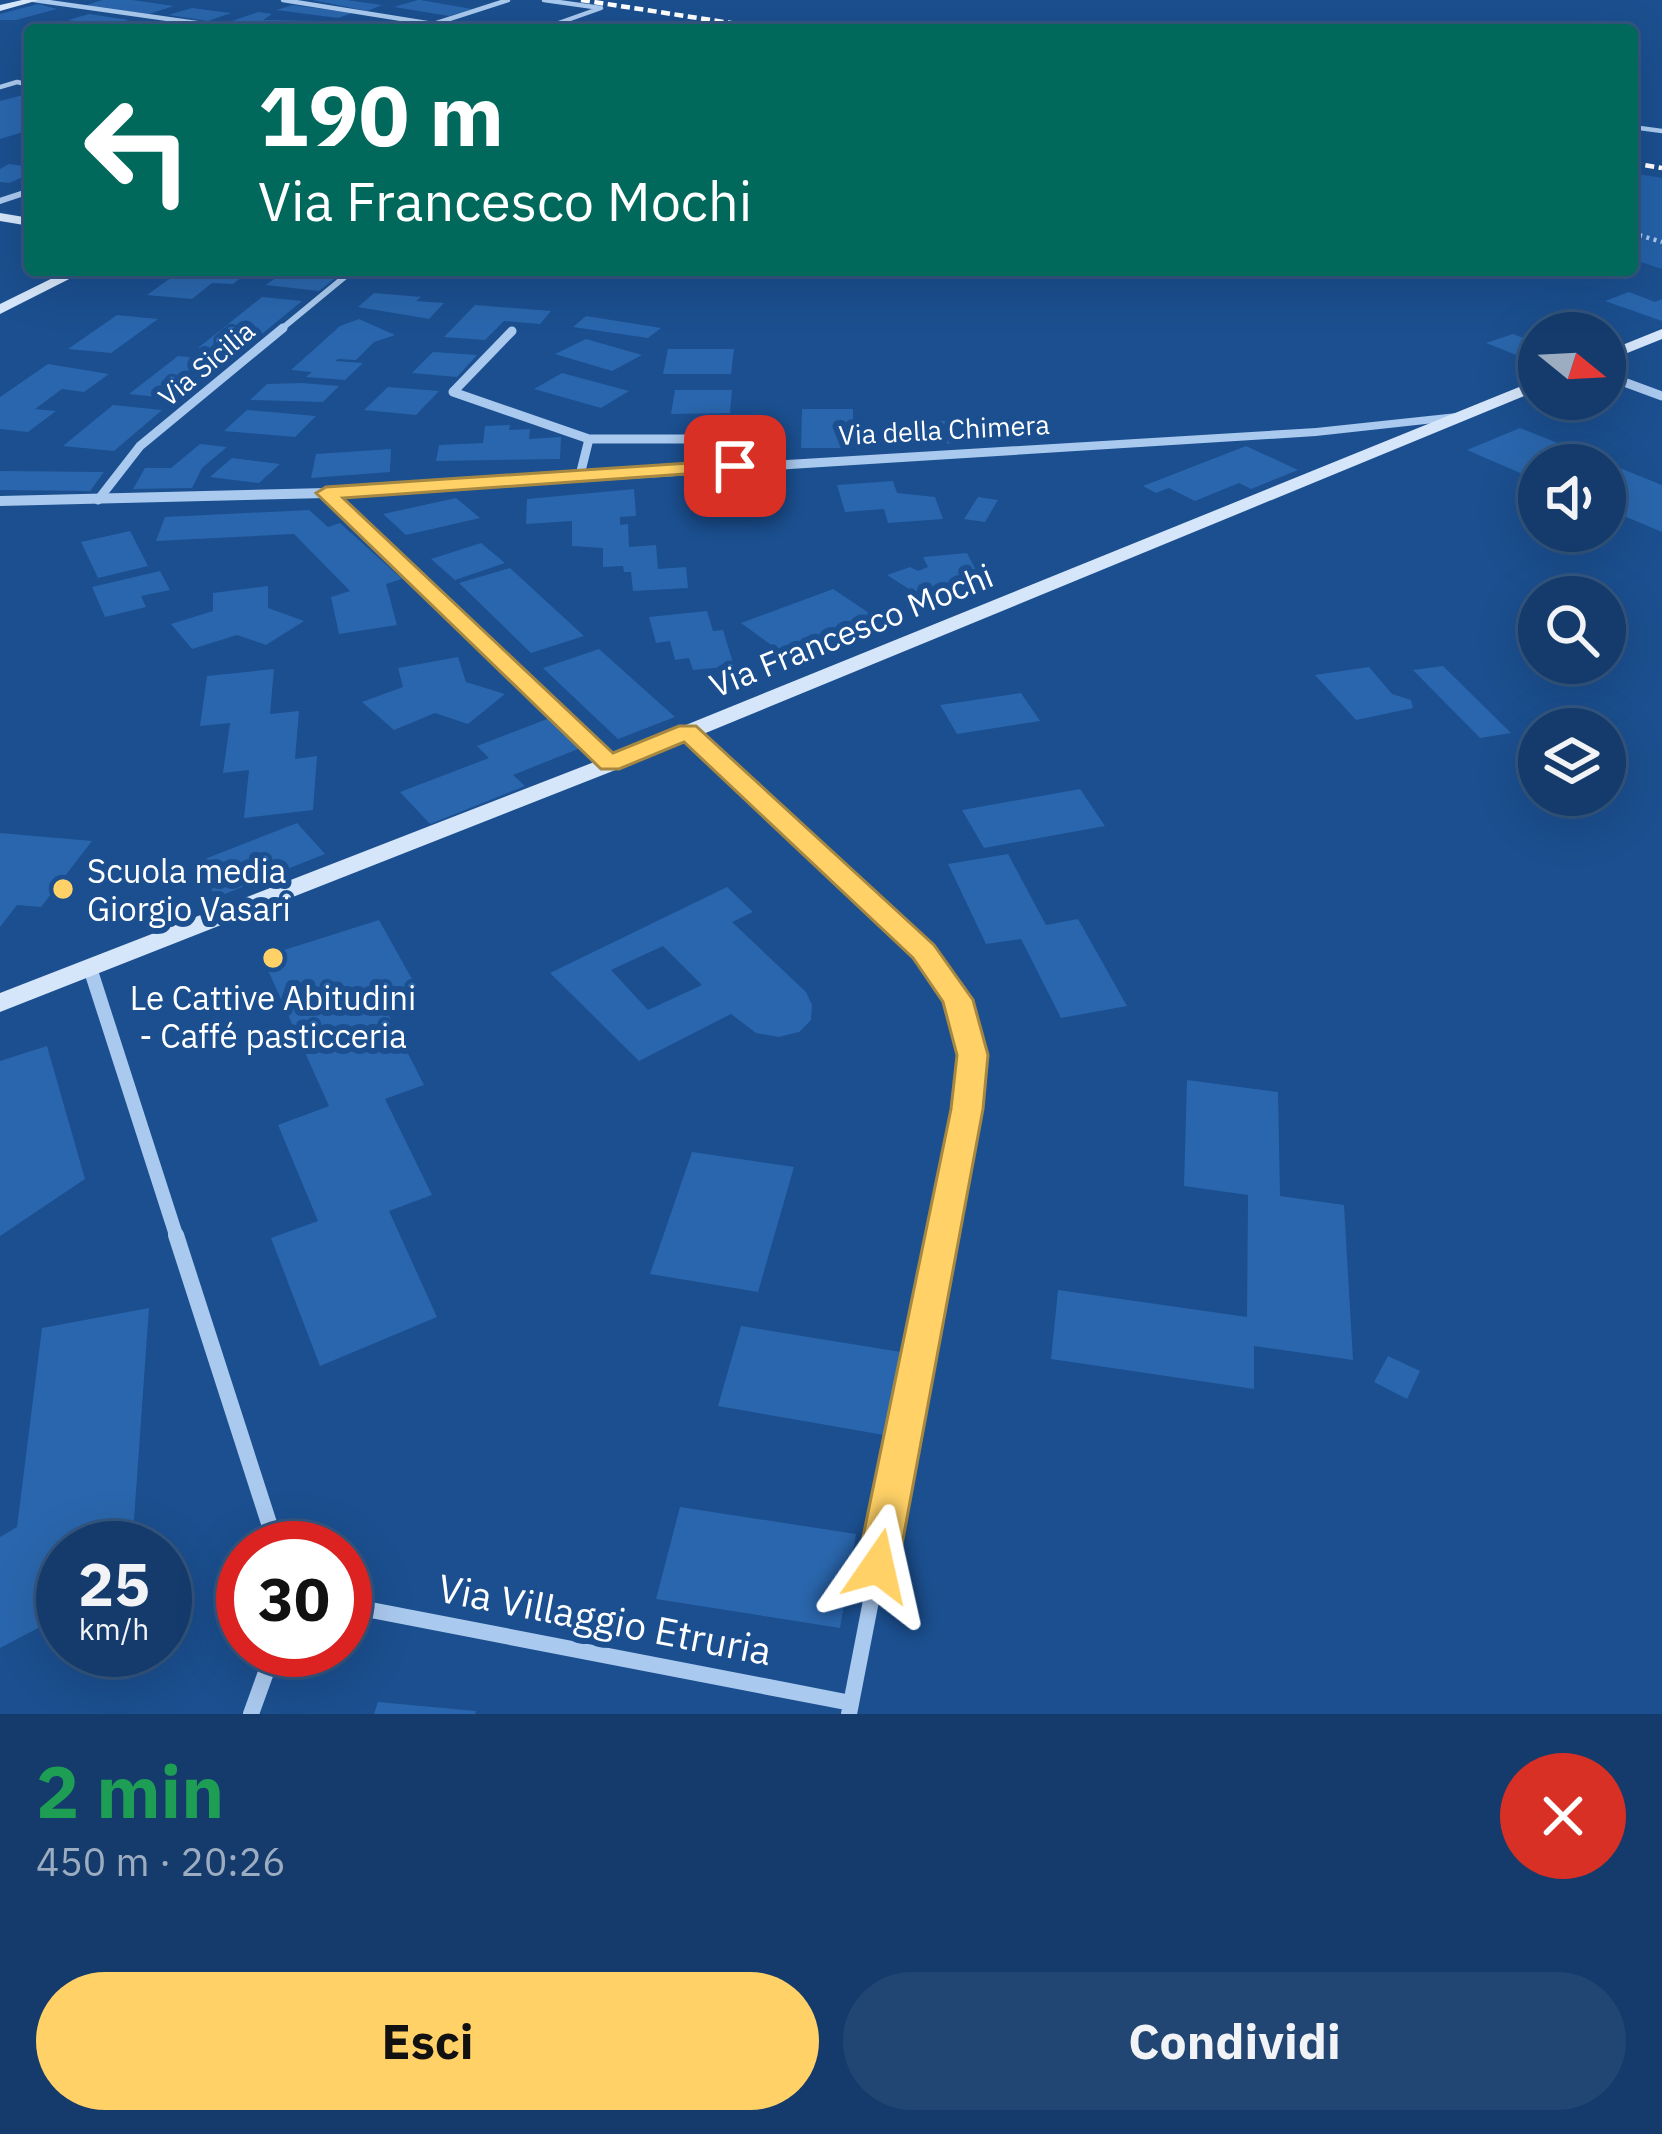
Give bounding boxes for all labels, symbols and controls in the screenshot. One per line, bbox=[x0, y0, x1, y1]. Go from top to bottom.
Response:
text: 190 m bbox=[258, 60, 504, 169]
icon: left bbox=[60, 72, 216, 228]
text: Via Francesco Mochi bbox=[258, 166, 752, 236]
north arrow bbox=[1518, 312, 1626, 420]
map controls bbox=[1518, 312, 1626, 816]
street label: Via Sicilia bbox=[151, 313, 261, 413]
street label: Via della Chimera bbox=[838, 406, 1050, 452]
pin bbox=[684, 415, 786, 517]
icon: arrive bbox=[702, 433, 768, 499]
button: sound bbox=[1518, 444, 1626, 552]
street label: Via Francesco Mochi bbox=[703, 553, 999, 707]
button: search bbox=[1518, 576, 1626, 684]
button: layers bbox=[1518, 708, 1626, 816]
place label: Scuola media Giorgio Vasari bbox=[87, 849, 291, 930]
marker: Scuola media Giorgio Vasari bbox=[50, 876, 76, 902]
marker: Le Cattive Abitudini - Caffé pasticceria bbox=[260, 945, 286, 971]
place label: Le Cattive Abitudini - Caffé pasticceria bbox=[130, 976, 416, 1057]
position arrow bbox=[815, 1503, 941, 1629]
speed limit sign: 30 bbox=[216, 1521, 372, 1677]
text: 25 bbox=[78, 1544, 150, 1623]
street label: Via Villaggio Etruria bbox=[434, 1562, 776, 1676]
text: km/h bbox=[79, 1609, 149, 1648]
text: 2 min bbox=[36, 1744, 224, 1838]
button: close bbox=[1500, 1753, 1626, 1879]
text: 450 m · 20:26 bbox=[36, 1836, 286, 1887]
button: Esci bbox=[36, 1972, 819, 2110]
button: Condividi bbox=[843, 1972, 1626, 2110]

